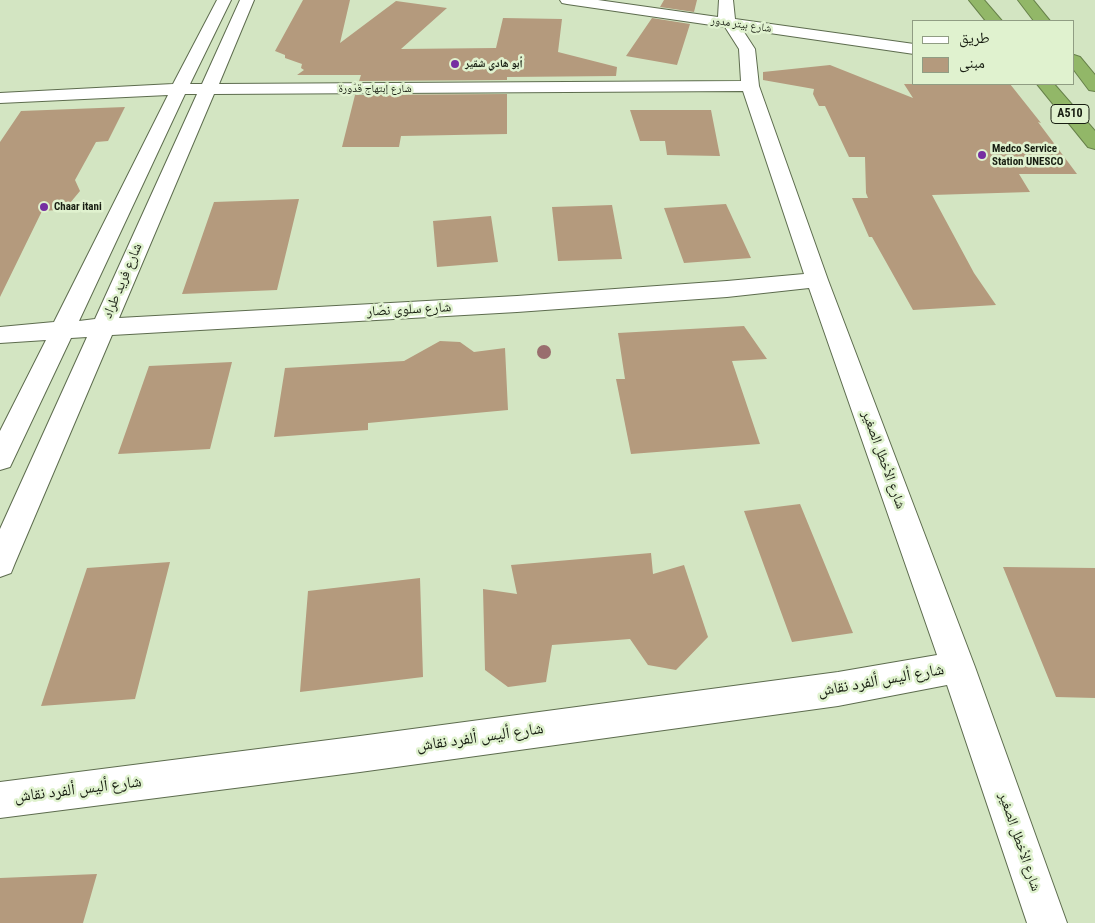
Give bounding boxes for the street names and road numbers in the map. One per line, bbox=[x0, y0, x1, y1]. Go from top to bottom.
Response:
street label: شارع بيتر مدور bbox=[710, 14, 772, 36]
street label: شارع إبتهاج قدّورة bbox=[338, 82, 412, 96]
road number: A510 bbox=[1051, 105, 1089, 124]
street label: شارع فريد طراد bbox=[100, 241, 146, 321]
street label: شارع سلوى نصّار bbox=[366, 299, 452, 321]
street label: شارع الأخطل الصغير bbox=[857, 409, 909, 511]
street label: شارع أليس ألفرد نقاش bbox=[816, 660, 946, 702]
street label: شارع أليس ألفرد نقاش bbox=[415, 720, 545, 756]
street label: شارع أليس ألفرد نقاش bbox=[13, 773, 143, 807]
street label: شارع الأخطل الصغير bbox=[994, 790, 1044, 894]

